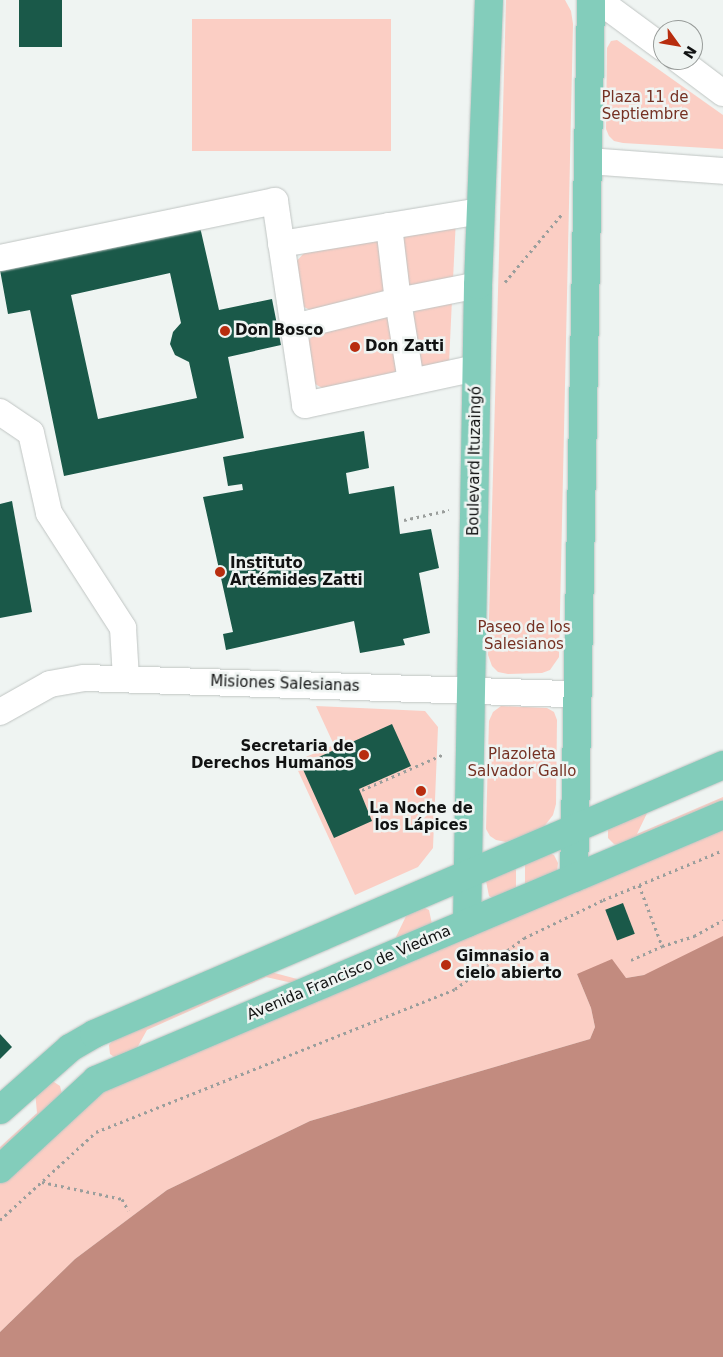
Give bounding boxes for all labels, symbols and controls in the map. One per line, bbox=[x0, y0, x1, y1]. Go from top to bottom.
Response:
north arrow bbox=[653, 20, 703, 70]
text: N bbox=[680, 43, 700, 62]
park label: Plaza 11 de Septiembre bbox=[602, 88, 688, 123]
place label: Don Bosco bbox=[235, 322, 324, 340]
marker: Don Bosco bbox=[219, 325, 231, 337]
place label: Don Zatti bbox=[365, 338, 444, 356]
marker: Don Zatti bbox=[349, 341, 361, 353]
street label: Boulevard Ituzaingó bbox=[465, 386, 485, 536]
place label: Instituto Artémides Zatti bbox=[230, 554, 363, 589]
marker: Instituto Artémides Zatti bbox=[214, 566, 226, 578]
park label: Paseo de los Salesianos bbox=[477, 618, 571, 653]
street label: Misiones Salesianas bbox=[210, 672, 360, 696]
place label: Secretaria de Derechos Humanos bbox=[191, 737, 354, 772]
park label: Plazoleta Salvador Gallo bbox=[468, 745, 576, 780]
marker: Secretaria de Derechos Humanos bbox=[358, 749, 370, 761]
marker: La Noche de los Lápices bbox=[415, 785, 427, 797]
place label: La Noche de los Lápices bbox=[369, 799, 473, 834]
street label: Avenida Francisco de Viedma bbox=[244, 922, 454, 1024]
place label: Gimnasio a cielo abierto bbox=[456, 947, 562, 982]
marker: Gimnasio a cielo abierto bbox=[440, 959, 452, 971]

